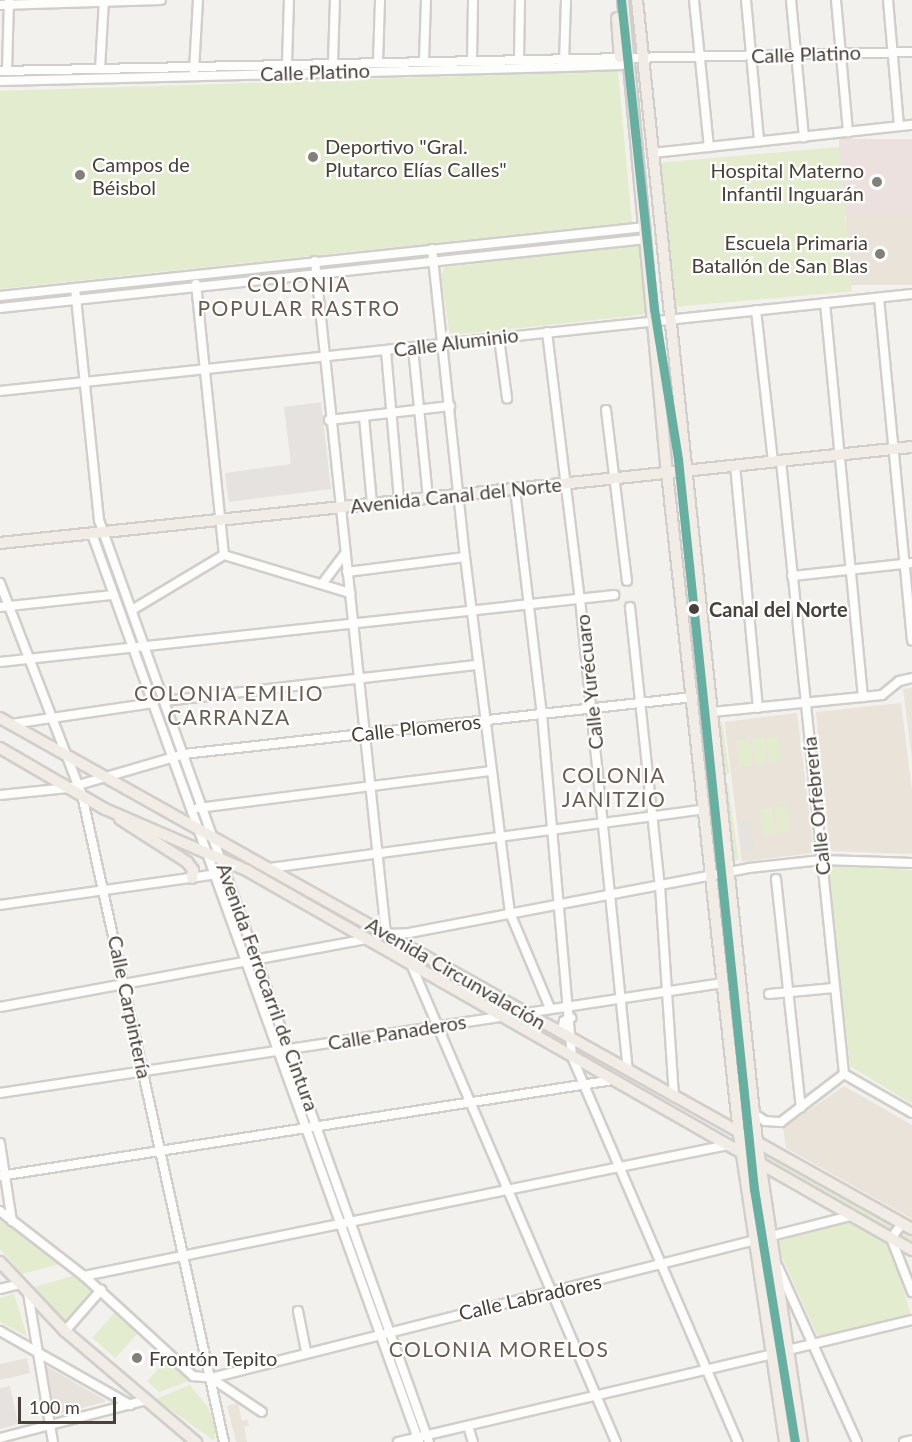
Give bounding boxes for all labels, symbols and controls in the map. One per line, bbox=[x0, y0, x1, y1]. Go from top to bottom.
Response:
street label: Calle Platino bbox=[751, 40, 861, 68]
street label: Calle Platino bbox=[260, 58, 370, 86]
place label: Deportivo "Gral. Plutarco Elías Calles" bbox=[325, 134, 507, 181]
marker: Deportivo "Gral. Plutarco Elías Calles" bbox=[306, 150, 320, 164]
place label: Campos de Béisbol bbox=[92, 152, 190, 199]
place label: Hospital Materno Infantil Inguarán bbox=[711, 158, 864, 205]
marker: Campos de Béisbol bbox=[73, 168, 87, 182]
marker: Hospital Materno Infantil Inguarán bbox=[868, 173, 886, 191]
place label: Escuela Primaria Batallón de San Blas bbox=[691, 231, 868, 278]
marker: Escuela Primaria Batallón de San Blas bbox=[873, 247, 887, 261]
district label: COLONIA POPULAR RASTRO bbox=[198, 271, 400, 321]
street label: Calle Aluminio bbox=[392, 322, 520, 362]
street label: Avenida Canal del Norte bbox=[349, 472, 563, 518]
place label: Canal del Norte bbox=[709, 597, 848, 621]
marker: Canal del Norte bbox=[684, 599, 704, 619]
street label: Calle Yurécuaro bbox=[570, 613, 608, 751]
district label: COLONIA EMILIO CARRANZA bbox=[134, 680, 324, 730]
street label: Calle Plomeros bbox=[350, 709, 482, 747]
street label: Calle Orfebrería bbox=[797, 735, 835, 877]
district label: COLONIA JANITZIO bbox=[562, 762, 666, 812]
street label: Avenida Ferrocarril de Cintura bbox=[212, 860, 324, 1114]
street label: Avenida Circunvalación bbox=[362, 912, 550, 1034]
street label: Calle Carpintería bbox=[103, 933, 157, 1081]
street label: Calle Panaderos bbox=[326, 1009, 468, 1055]
street label: Calle Labradores bbox=[456, 1269, 604, 1325]
district label: COLONIA MORELOS bbox=[388, 1336, 610, 1362]
place label: Frontón Tepito bbox=[149, 1346, 278, 1370]
marker: Frontón Tepito bbox=[130, 1351, 144, 1365]
scale bar bbox=[21, 1385, 118, 1423]
text: 100 m bbox=[29, 1396, 80, 1418]

